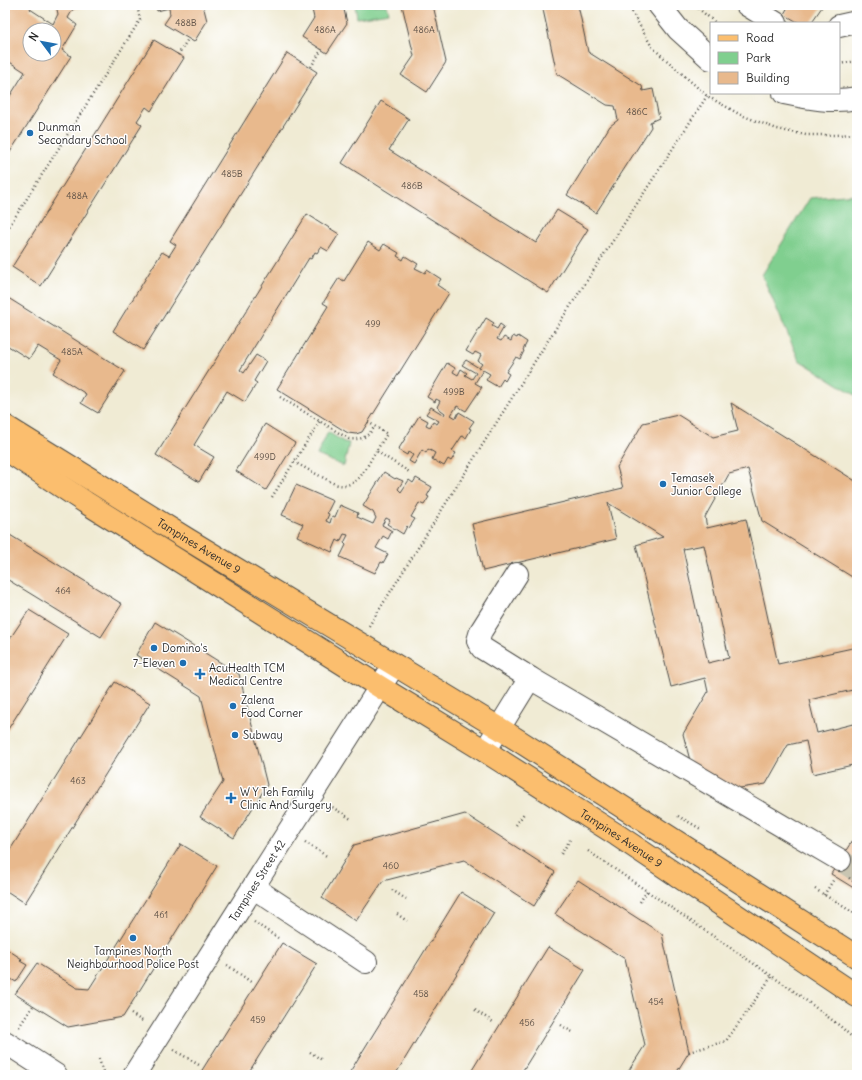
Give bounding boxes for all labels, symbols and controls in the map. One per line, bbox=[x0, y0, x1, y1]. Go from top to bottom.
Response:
house number: 488B bbox=[175, 17, 197, 28]
north arrow bbox=[22, 22, 62, 62]
legend bbox=[710, 22, 840, 94]
house number: 486A bbox=[314, 24, 336, 35]
house number: 486A bbox=[413, 24, 435, 35]
text: N bbox=[26, 30, 41, 44]
text: Road bbox=[746, 30, 774, 45]
text: Park bbox=[746, 50, 771, 65]
text: Building bbox=[746, 70, 790, 85]
house number: 486C bbox=[626, 106, 648, 117]
place label: Dunman Secondary School bbox=[38, 120, 127, 147]
marker: Dunman Secondary School bbox=[25, 128, 35, 138]
house number: 485B bbox=[221, 168, 243, 179]
house number: 486B bbox=[401, 180, 423, 191]
house number: 488A bbox=[66, 190, 88, 201]
house number: 499 bbox=[365, 318, 381, 329]
house number: 485A bbox=[61, 346, 83, 357]
house number: 499B bbox=[443, 386, 465, 397]
house number: 499D bbox=[254, 451, 276, 462]
place label: Temasek Junior College bbox=[671, 471, 741, 498]
marker: Temasek Junior College bbox=[658, 479, 668, 489]
street label: Tampines Avenue 9 bbox=[154, 515, 243, 577]
house number: 464 bbox=[55, 585, 71, 596]
place label: Domino's bbox=[162, 641, 208, 655]
marker: Domino's bbox=[149, 643, 159, 653]
place label: 7-Eleven bbox=[133, 656, 175, 670]
marker: 7-Eleven bbox=[178, 658, 188, 668]
place label: AcuHealth TCM Medical Centre bbox=[209, 661, 285, 688]
marker: AcuHealth TCM Medical Centre bbox=[194, 668, 206, 680]
place label: Zalena Food Corner bbox=[241, 693, 303, 720]
marker: Zalena Food Corner bbox=[228, 701, 238, 711]
place label: Subway bbox=[243, 728, 283, 742]
marker: Subway bbox=[230, 730, 240, 740]
house number: 463 bbox=[70, 775, 86, 786]
place label: W Y Teh Family Clinic And Surgery bbox=[240, 785, 331, 812]
marker: W Y Teh Family Clinic And Surgery bbox=[225, 792, 237, 804]
street label: Tampines Avenue 9 bbox=[577, 806, 665, 870]
street label: Tampines Street 42 bbox=[226, 837, 288, 924]
house number: 460 bbox=[383, 860, 399, 871]
house number: 461 bbox=[154, 909, 168, 920]
marker: Tampines North Neighbourhood Police Post bbox=[128, 933, 138, 943]
place label: Tampines North Neighbourhood Police Post bbox=[67, 944, 199, 971]
house number: 458 bbox=[413, 988, 429, 999]
house number: 454 bbox=[648, 996, 664, 1007]
house number: 459 bbox=[250, 1014, 266, 1025]
house number: 456 bbox=[519, 1017, 535, 1028]

